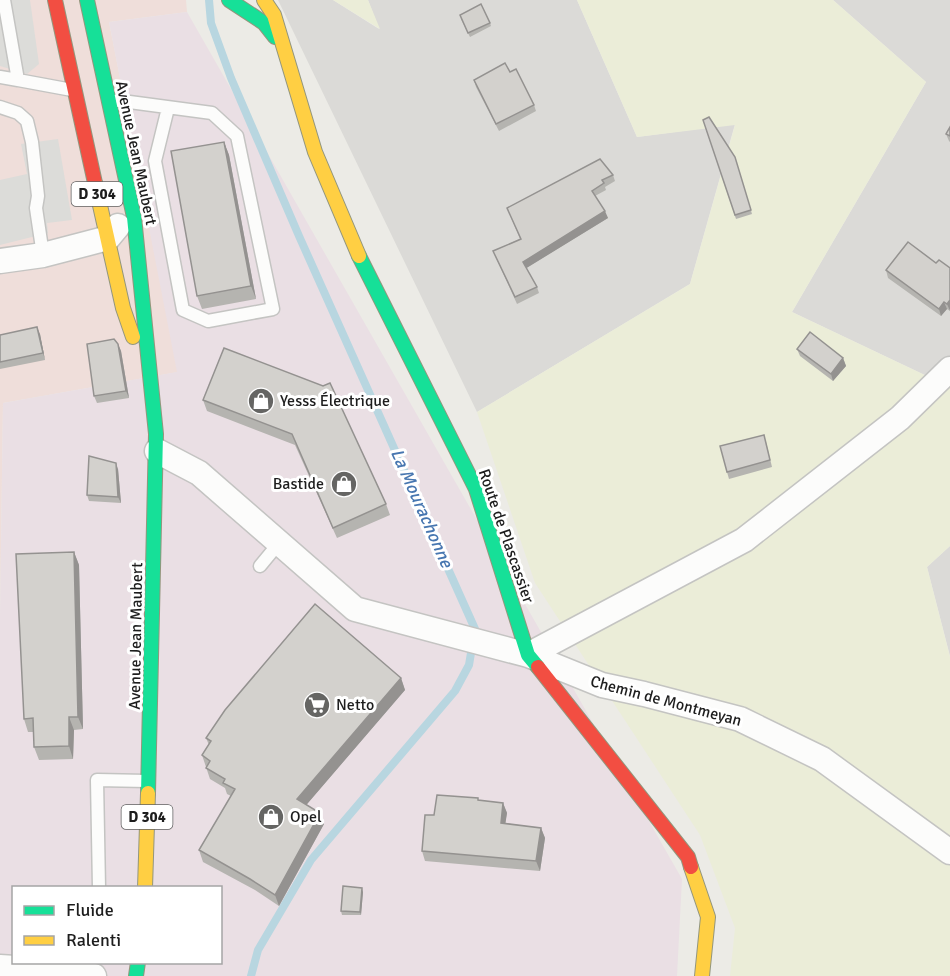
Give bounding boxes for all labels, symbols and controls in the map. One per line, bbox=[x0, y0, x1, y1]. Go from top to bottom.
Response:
street label: Avenue Jean Maubert bbox=[111, 79, 161, 227]
road number: D 304 bbox=[72, 182, 122, 206]
shop icon: Yesss Électrique bbox=[246, 386, 276, 416]
place label: Yesss Électrique bbox=[280, 391, 390, 411]
water label: La Mourachonne bbox=[386, 445, 458, 572]
street label: Route de Plascassier bbox=[474, 466, 538, 606]
shop icon: Bastide bbox=[329, 469, 359, 499]
place label: Bastide bbox=[273, 474, 324, 494]
street label: Avenue Jean Maubert bbox=[125, 562, 147, 710]
street label: Chemin de Montmeyan bbox=[588, 671, 744, 731]
supermarket icon: Netto bbox=[302, 690, 332, 720]
place label: Netto bbox=[336, 695, 374, 715]
shop icon: Opel bbox=[256, 802, 286, 832]
road number: D 304 bbox=[122, 805, 172, 829]
place label: Opel bbox=[290, 807, 322, 827]
legend bbox=[12, 886, 222, 964]
text: Fluide bbox=[66, 899, 114, 921]
text: Ralenti bbox=[66, 929, 121, 951]

